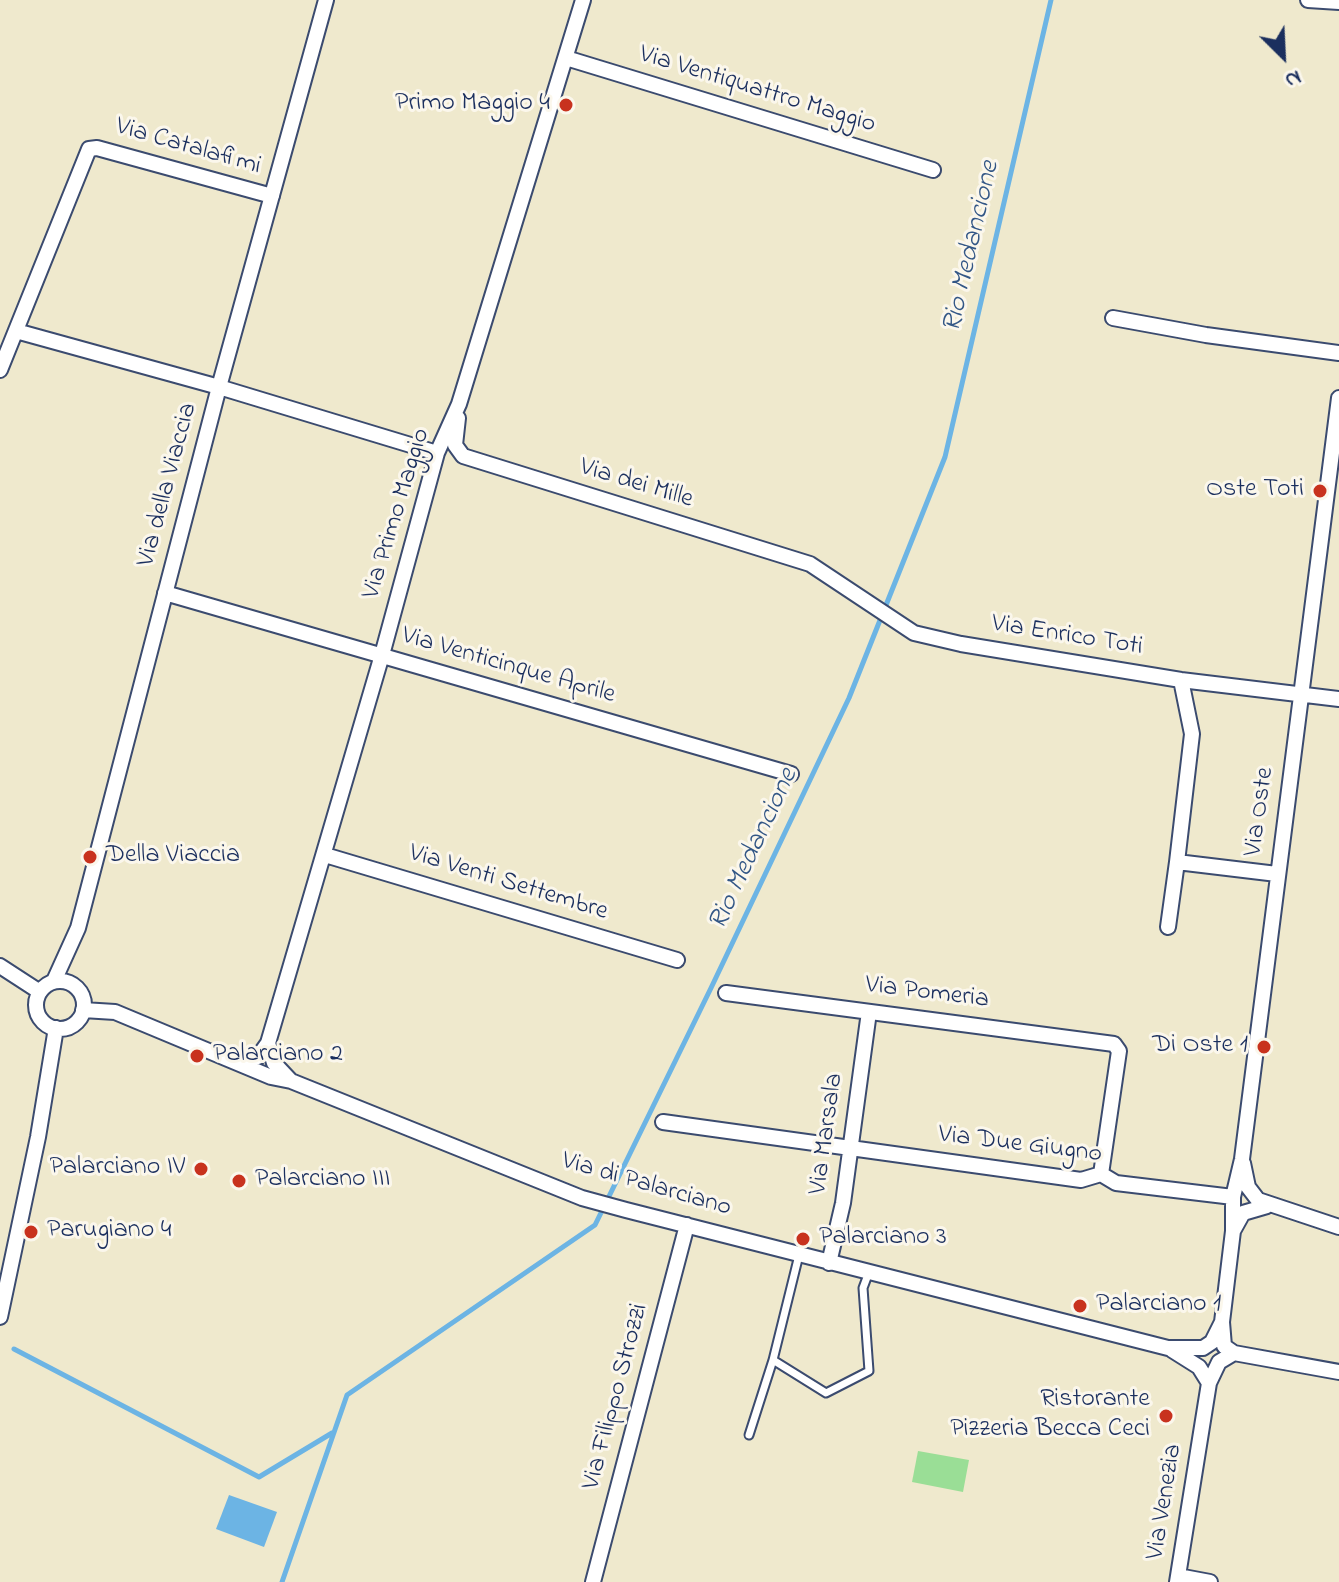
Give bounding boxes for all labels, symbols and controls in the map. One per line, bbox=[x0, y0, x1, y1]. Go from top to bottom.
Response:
north arrow bbox=[1243, 16, 1323, 96]
street label: Via Ventiquattro Maggio bbox=[635, 40, 879, 142]
text: N bbox=[1279, 60, 1306, 96]
place label: Primo Maggio 4 bbox=[395, 89, 550, 121]
marker: Primo Maggio 4 bbox=[557, 96, 575, 114]
street label: Via Catalafimi bbox=[112, 112, 264, 184]
water label: Rio Medancione bbox=[937, 158, 1009, 336]
street label: Via della Viaccia bbox=[132, 400, 206, 570]
street label: Via Primo Maggio bbox=[357, 425, 439, 603]
street label: Via dei Mille bbox=[575, 453, 697, 517]
place label: Oste Toti bbox=[1206, 475, 1304, 507]
marker: Oste Toti bbox=[1311, 482, 1329, 500]
street label: Via Enrico Toti bbox=[989, 610, 1145, 664]
street label: Via Venticinque Aprile bbox=[398, 622, 618, 712]
water label: Rio Medancione bbox=[703, 764, 807, 936]
street label: Via Oste bbox=[1239, 766, 1283, 858]
street label: Via Venti Settembre bbox=[405, 839, 611, 929]
place label: Della Viaccia bbox=[106, 841, 240, 873]
marker: Della Viaccia bbox=[81, 848, 99, 866]
street label: Via Pomeria bbox=[863, 971, 991, 1017]
place label: Di Oste 1 bbox=[1152, 1031, 1248, 1063]
marker: Di Oste 1 bbox=[1255, 1038, 1273, 1056]
place label: Palarciano 2 bbox=[213, 1040, 343, 1072]
marker: Palarciano 2 bbox=[188, 1047, 206, 1065]
street label: Via Marsala bbox=[804, 1071, 852, 1197]
street label: Via Due Giugno bbox=[936, 1120, 1104, 1172]
street label: Via di Palarciano bbox=[558, 1147, 734, 1225]
place label: Palarciano IV bbox=[50, 1153, 185, 1185]
marker: Palarciano IV bbox=[192, 1160, 210, 1178]
place label: Palarciano III bbox=[255, 1165, 390, 1197]
marker: Palarciano III bbox=[230, 1172, 248, 1190]
place label: Parugiano 4 bbox=[47, 1216, 171, 1248]
marker: Parugiano 4 bbox=[22, 1223, 40, 1241]
place label: Palarciano 3 bbox=[819, 1223, 947, 1255]
marker: Palarciano 3 bbox=[794, 1230, 812, 1248]
place label: Palarciano 1 bbox=[1096, 1290, 1221, 1322]
marker: Palarciano 1 bbox=[1071, 1297, 1089, 1315]
street label: Via Filippo Strozzi bbox=[577, 1301, 657, 1493]
place label: Ristorante Pizzeria Becca Ceci bbox=[950, 1385, 1150, 1446]
marker: Ristorante Pizzeria Becca Ceci bbox=[1157, 1407, 1175, 1425]
street label: Via Venezia bbox=[1141, 1442, 1191, 1562]

